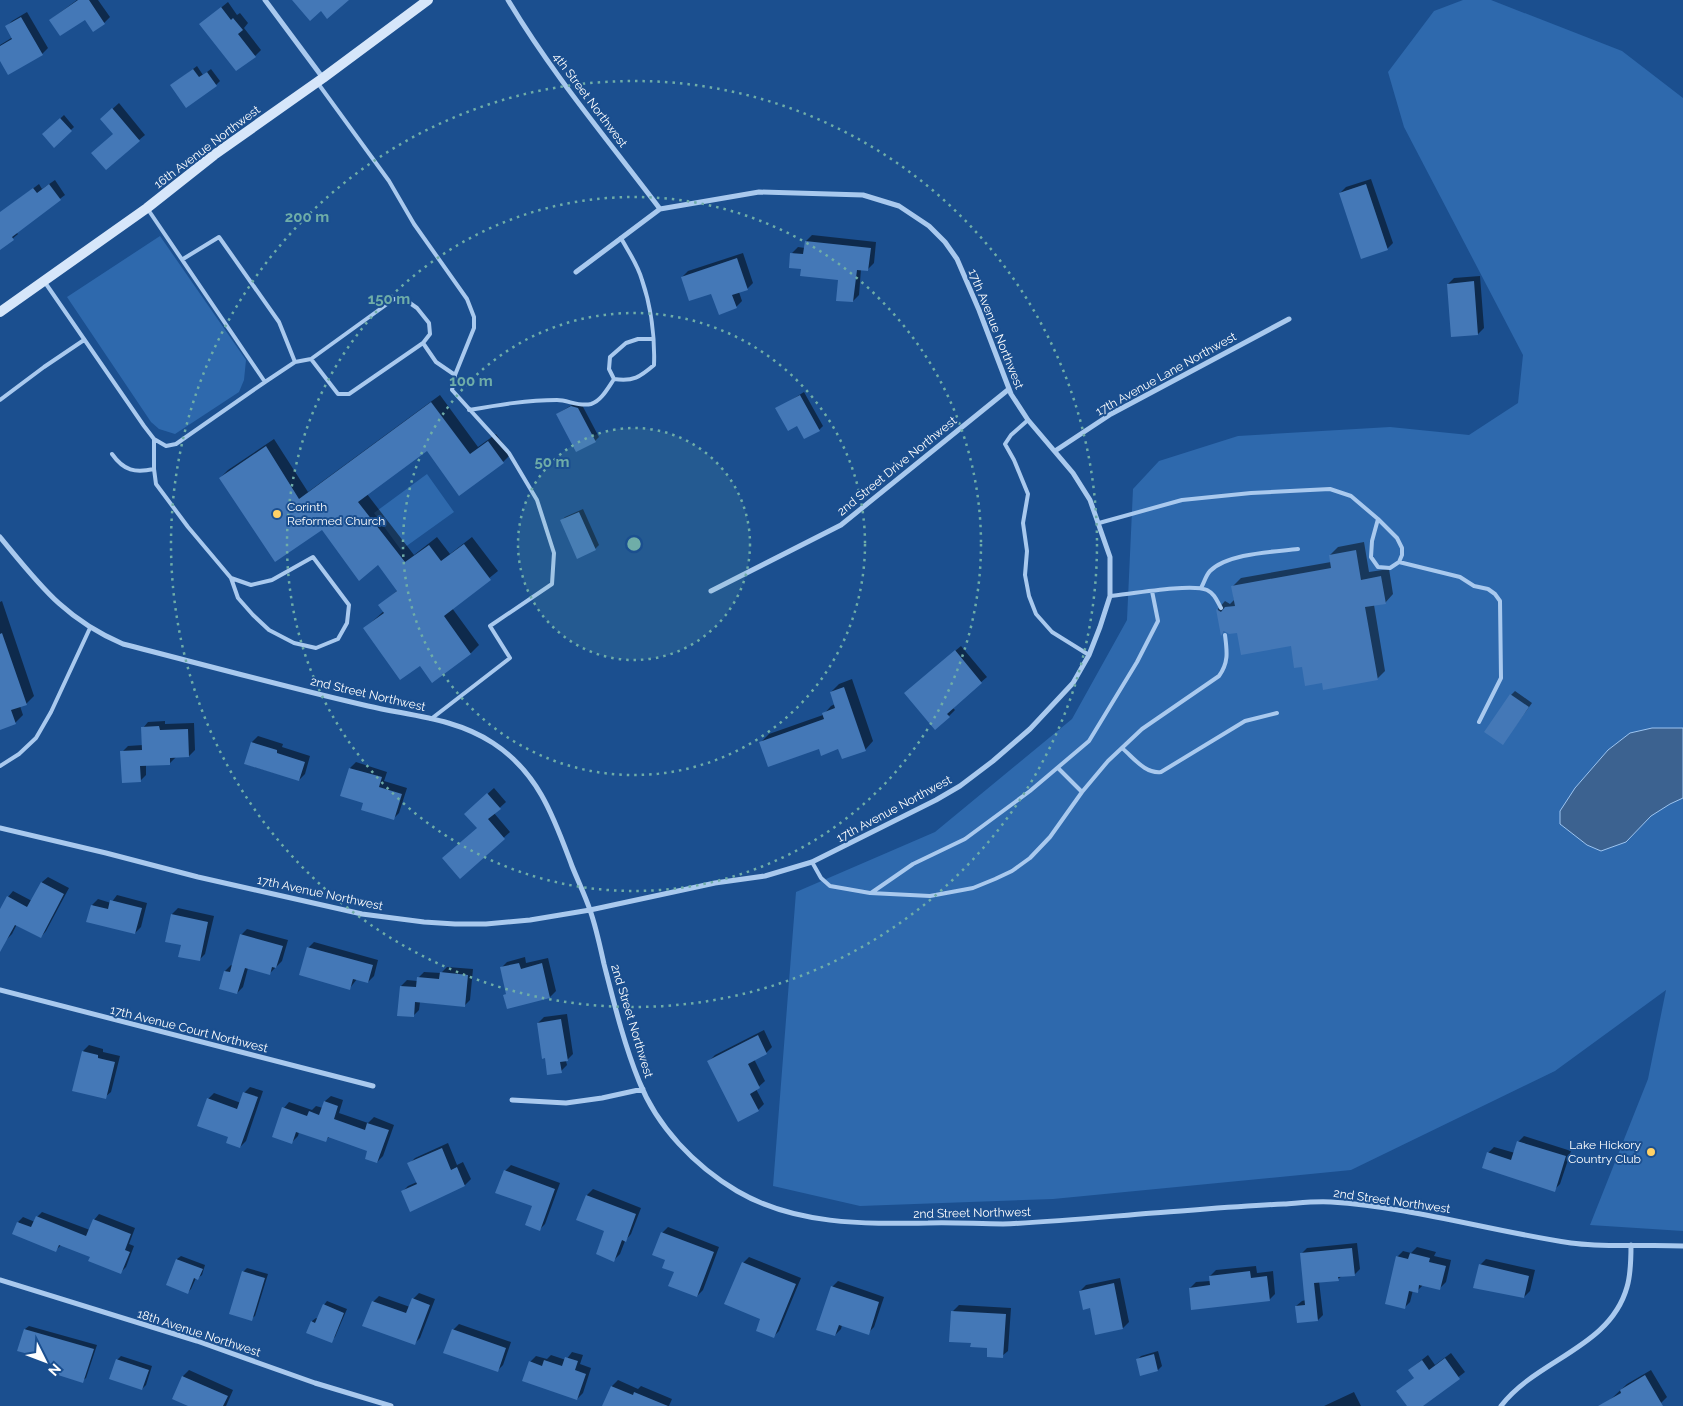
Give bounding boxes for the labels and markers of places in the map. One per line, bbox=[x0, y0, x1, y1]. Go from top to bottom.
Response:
place label: Corinth Reformed Church bbox=[287, 500, 385, 528]
marker: Corinth Reformed Church bbox=[271, 508, 283, 520]
centre of rings bbox=[625, 535, 643, 553]
place label: Lake Hickory Country Club bbox=[1568, 1138, 1641, 1166]
marker: Lake Hickory Country Club bbox=[1645, 1146, 1657, 1158]

